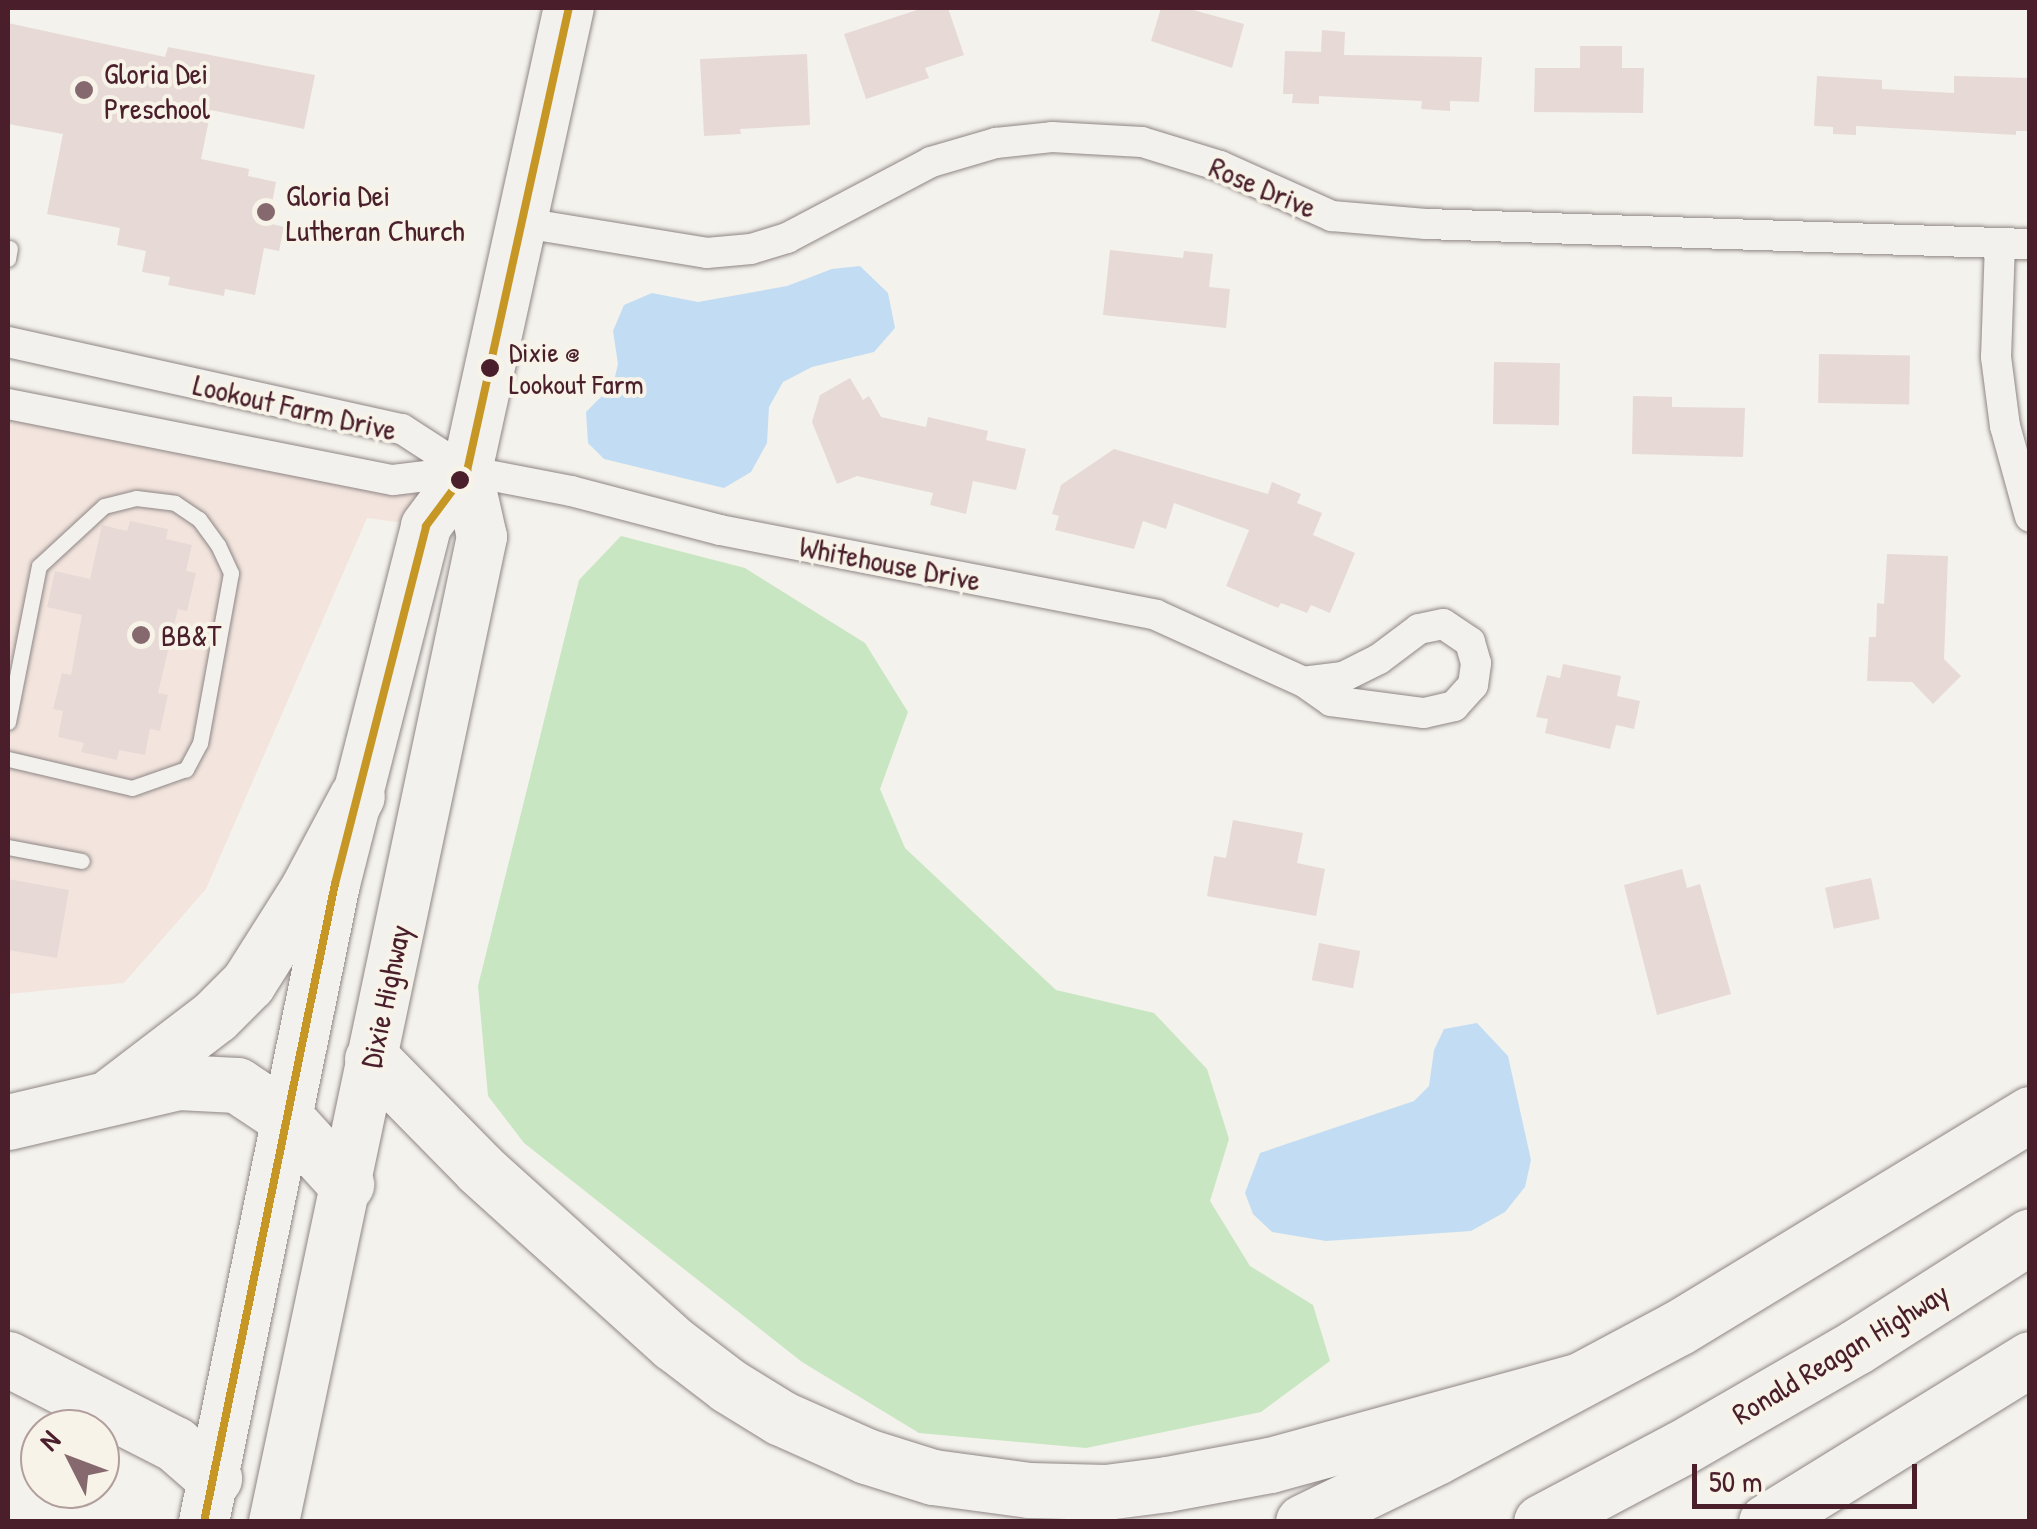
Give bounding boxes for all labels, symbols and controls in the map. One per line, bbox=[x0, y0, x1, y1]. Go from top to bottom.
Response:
place label: Gloria Dei Preschool bbox=[104, 55, 210, 126]
marker: Gloria Dei Preschool bbox=[73, 79, 95, 101]
street label: Rose Drive bbox=[1204, 148, 1322, 226]
place label: Gloria Dei Lutheran Church bbox=[286, 177, 465, 248]
marker: Gloria Dei Lutheran Church bbox=[255, 201, 277, 223]
place label: Dixie @ Lookout Farm bbox=[509, 335, 643, 401]
marker: Dixie @ Lookout Farm bbox=[480, 358, 500, 378]
street label: Lookout Farm Drive bbox=[190, 366, 400, 448]
unlabelled marker bbox=[450, 470, 470, 490]
street label: Whitehouse Drive bbox=[796, 528, 984, 598]
place label: BB&T bbox=[161, 617, 221, 653]
marker: BB&T bbox=[130, 624, 152, 646]
street label: Dixie Highway bbox=[352, 921, 418, 1071]
street label: Ronald Reagan Highway bbox=[1725, 1274, 1955, 1432]
north arrow bbox=[20, 1409, 120, 1509]
text: N bbox=[30, 1422, 68, 1459]
scale bar bbox=[1697, 1444, 1922, 1506]
text: 50 m bbox=[1709, 1461, 1762, 1501]

